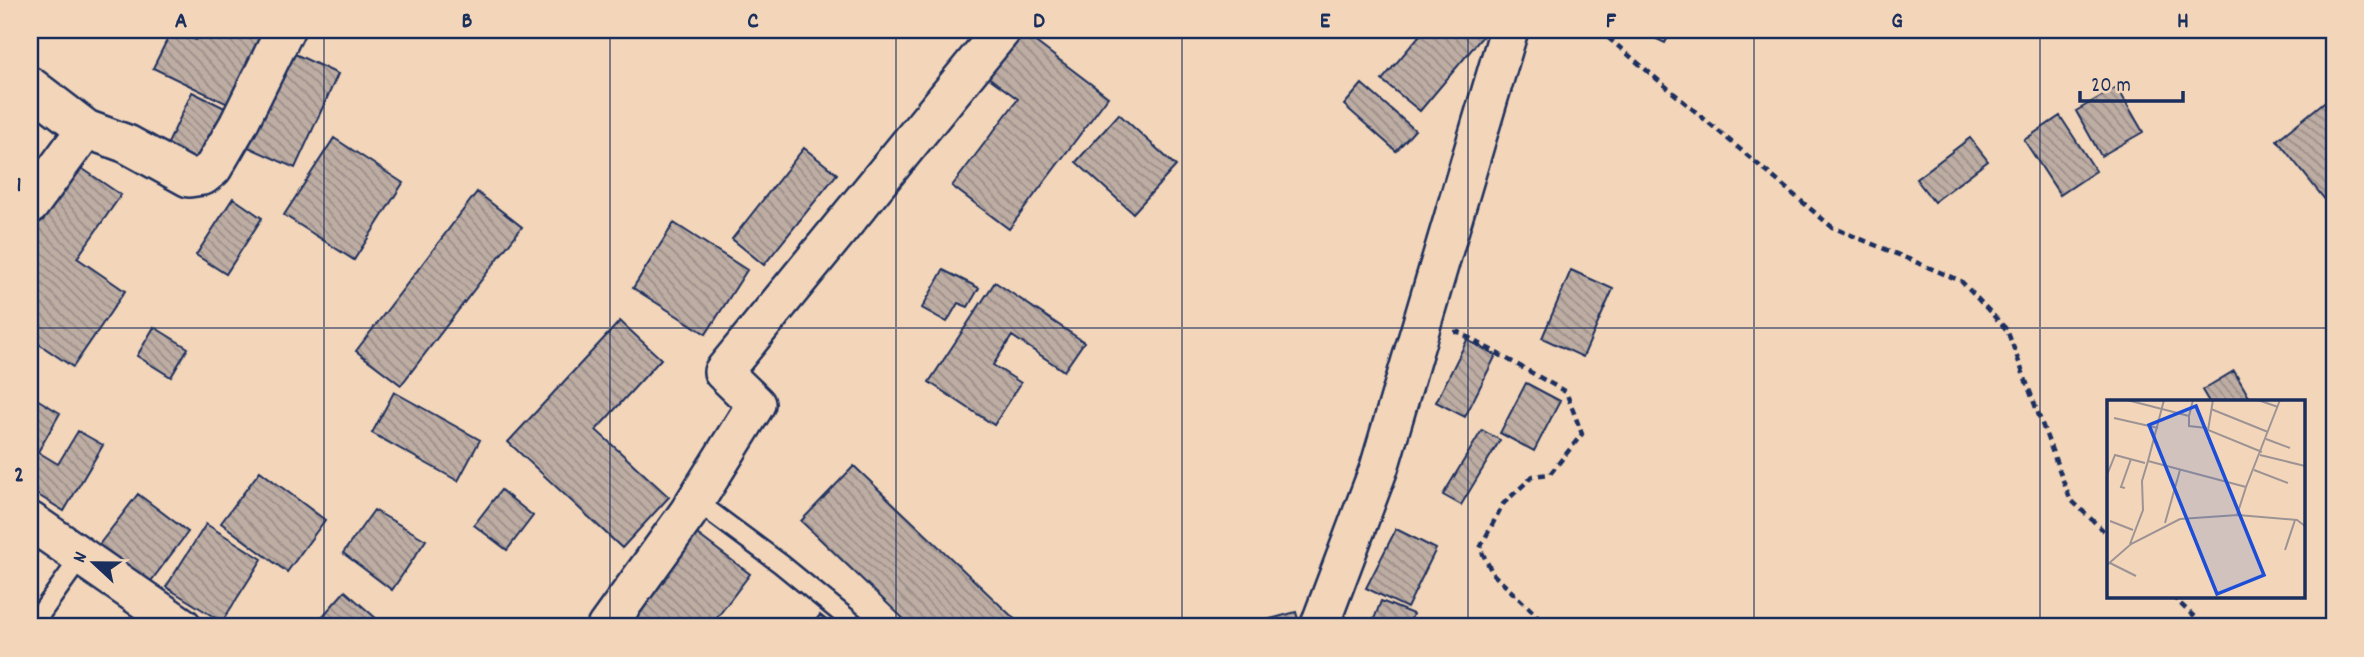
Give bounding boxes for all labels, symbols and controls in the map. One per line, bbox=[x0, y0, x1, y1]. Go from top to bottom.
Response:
text: A bbox=[175, 6, 187, 39]
text: B bbox=[462, 6, 473, 39]
text: C bbox=[747, 6, 759, 39]
text: D bbox=[1033, 6, 1045, 39]
text: E bbox=[1320, 6, 1331, 39]
text: F bbox=[1606, 6, 1617, 39]
text: G bbox=[1891, 6, 1903, 39]
text: H bbox=[2177, 6, 2189, 39]
scale bar bbox=[2080, 60, 2184, 104]
text: 20 m bbox=[2091, 72, 2131, 102]
text: 1 bbox=[16, 170, 22, 203]
inset map bbox=[2107, 400, 2304, 598]
text: 2 bbox=[14, 460, 24, 493]
north arrow bbox=[60, 528, 130, 598]
text: N bbox=[67, 549, 96, 567]

